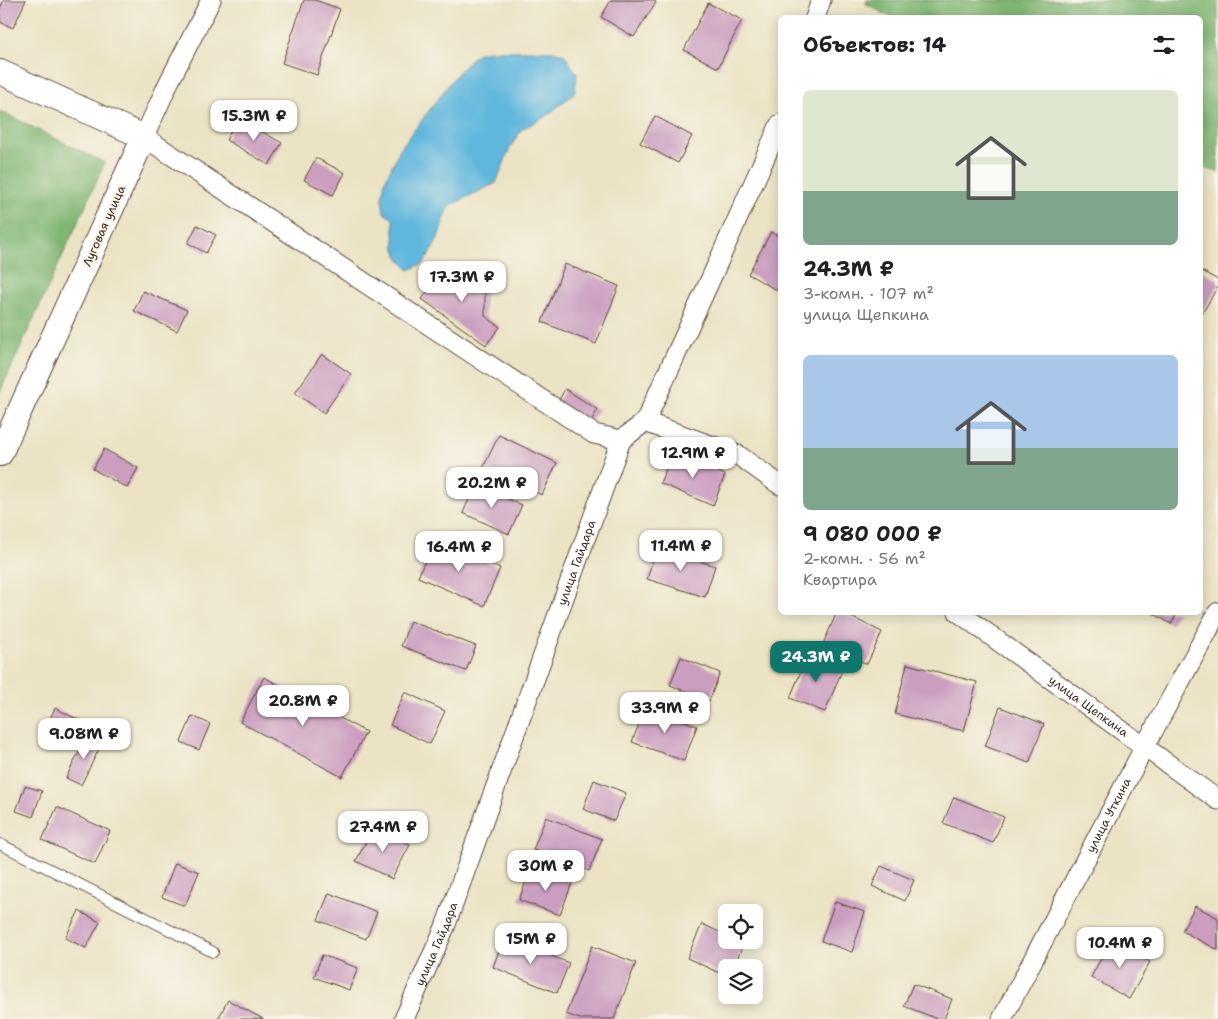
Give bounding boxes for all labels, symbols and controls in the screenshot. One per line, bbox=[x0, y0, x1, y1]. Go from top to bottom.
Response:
text: Объектов: 14 bbox=[803, 31, 946, 59]
icon: filters bbox=[1150, 31, 1178, 59]
pin: 15.3M ₽ bbox=[208, 100, 300, 142]
text: 15.3M ₽ bbox=[221, 105, 287, 126]
icon: home bbox=[946, 123, 1036, 213]
street label: Луговая улица bbox=[79, 182, 129, 269]
text: 24.3M ₽ bbox=[803, 255, 894, 283]
pin: 17.3M ₽ bbox=[416, 260, 508, 303]
text: 17.3M ₽ bbox=[429, 266, 495, 287]
text: 3-комн. · 107 m² bbox=[803, 283, 934, 304]
text: улица Щепкина bbox=[803, 304, 929, 325]
icon: home bbox=[946, 388, 1036, 478]
pin: 12.9M ₽ bbox=[647, 436, 739, 479]
text: 12.9M ₽ bbox=[661, 442, 725, 463]
pin: 20.2M ₽ bbox=[446, 466, 538, 509]
text: 20.2M ₽ bbox=[457, 472, 527, 493]
street label: улица Гайдара bbox=[554, 517, 600, 608]
text: 9 080 000 ₽ bbox=[803, 520, 942, 548]
pin: 16.4M ₽ bbox=[413, 530, 505, 573]
pin: 11.4M ₽ bbox=[635, 530, 727, 572]
text: 11.4M ₽ bbox=[650, 535, 712, 556]
text: 16.4M ₽ bbox=[426, 536, 492, 557]
text: 2-комн. · 56 m² bbox=[803, 548, 926, 569]
text: Квартира bbox=[803, 569, 877, 590]
pin: 24.3M ₽ bbox=[770, 640, 862, 683]
text: 24.3M ₽ bbox=[781, 646, 851, 667]
street label: улица Щепкина bbox=[1045, 672, 1132, 741]
pin: 20.8M ₽ bbox=[257, 684, 349, 727]
text: 20.8M ₽ bbox=[268, 690, 338, 711]
pin: 33.9M ₽ bbox=[619, 692, 711, 734]
text: 33.9M ₽ bbox=[631, 697, 699, 718]
pin: 9.08M ₽ bbox=[38, 718, 130, 760]
text: 9.08M ₽ bbox=[49, 723, 119, 744]
street label: улица Уткина bbox=[1083, 775, 1135, 855]
pin: 27.4M ₽ bbox=[337, 810, 429, 853]
text: 27.4M ₽ bbox=[349, 816, 417, 837]
pin: 30M ₽ bbox=[511, 850, 581, 892]
text: 30M ₽ bbox=[518, 855, 574, 876]
street label: улица Гайдара bbox=[412, 899, 462, 988]
map controls bbox=[718, 904, 763, 1004]
button: locate bbox=[718, 904, 763, 949]
pin: 15M ₽ bbox=[496, 922, 566, 965]
pin: 10.4M ₽ bbox=[1074, 926, 1166, 969]
text: 15M ₽ bbox=[506, 928, 556, 949]
text: 10.4M ₽ bbox=[1088, 932, 1152, 953]
button: layers bbox=[718, 959, 763, 1004]

